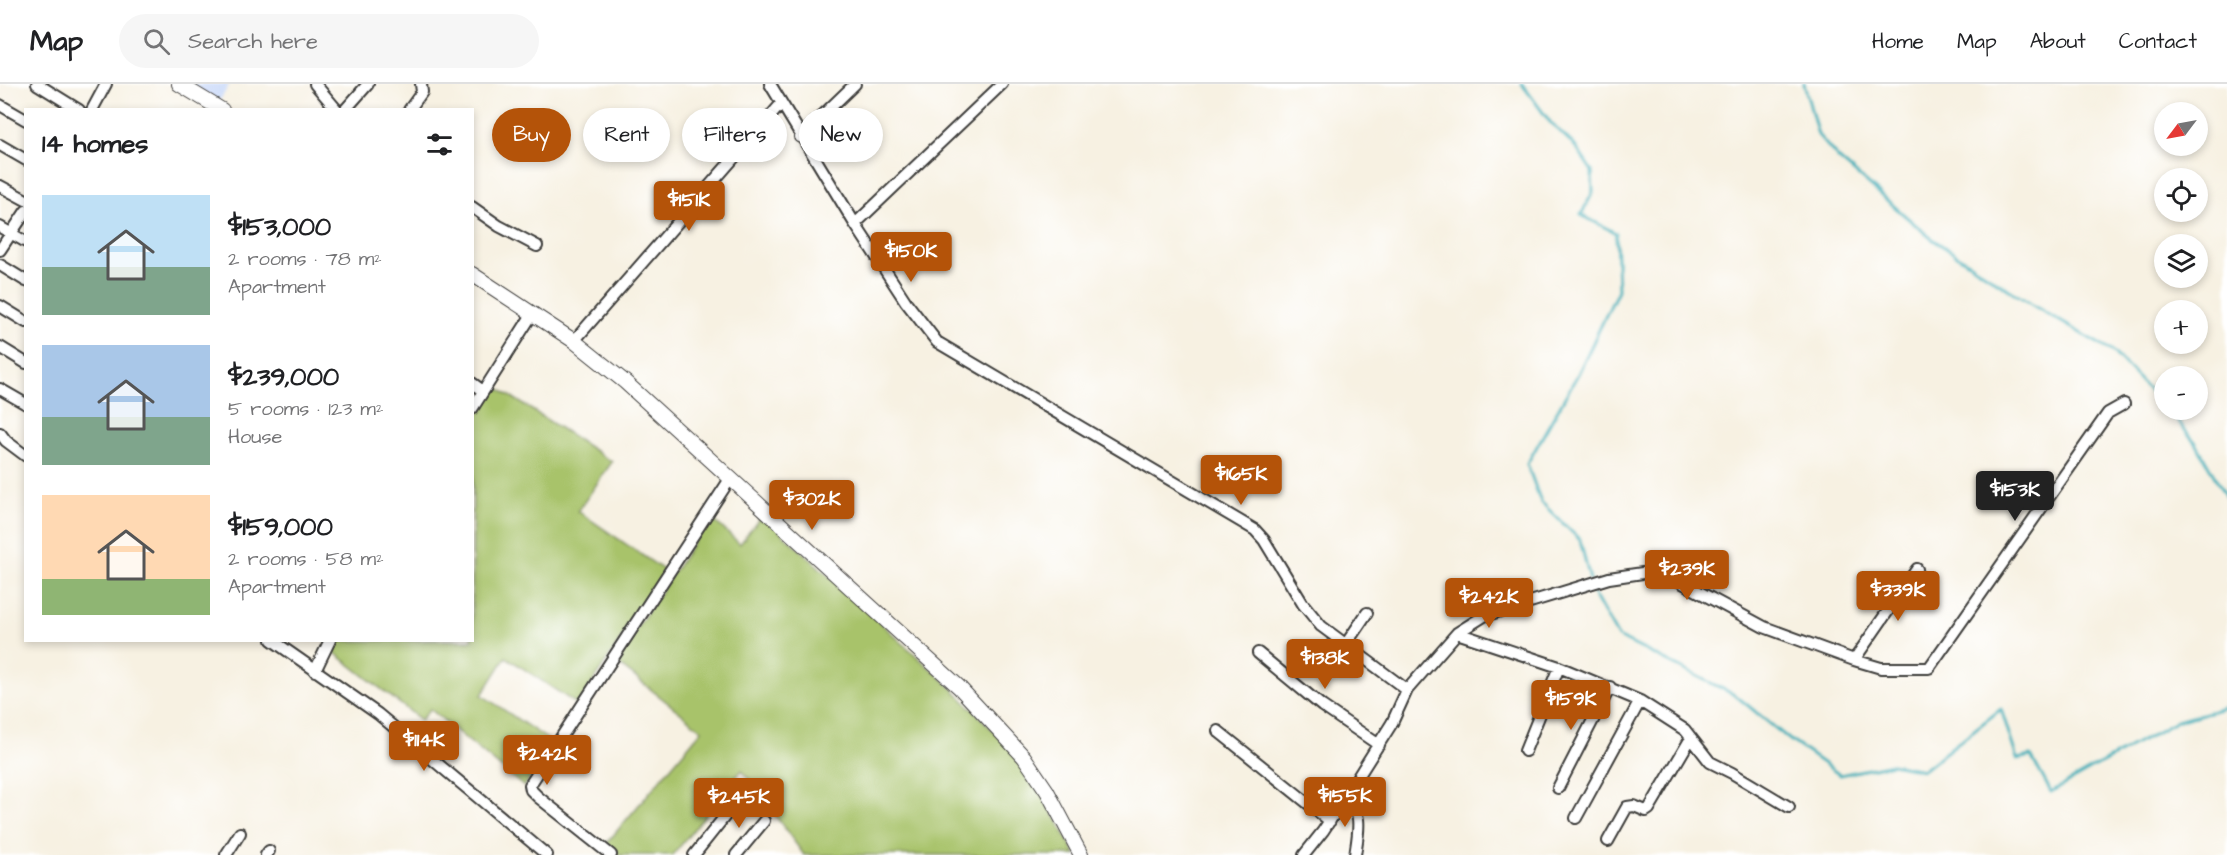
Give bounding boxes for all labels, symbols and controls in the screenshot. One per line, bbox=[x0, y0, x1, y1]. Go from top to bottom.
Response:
search box bbox=[119, 14, 539, 68]
text: Map bbox=[30, 22, 83, 61]
icon: search bbox=[140, 25, 173, 58]
text: Search here bbox=[188, 26, 318, 57]
text: Home bbox=[1872, 27, 1924, 56]
text: Map bbox=[1957, 27, 1997, 56]
text: About bbox=[2030, 27, 2086, 56]
text: Contact bbox=[2119, 27, 2197, 56]
north arrow bbox=[2154, 102, 2208, 156]
map controls bbox=[2154, 102, 2208, 420]
chip: Buy bbox=[492, 108, 571, 162]
chip: Rent bbox=[583, 108, 670, 162]
chip: Filters bbox=[682, 108, 787, 162]
chip: New bbox=[799, 108, 883, 162]
text: 14 homes bbox=[42, 126, 148, 162]
icon: filters bbox=[423, 128, 456, 161]
button: locate bbox=[2154, 168, 2208, 222]
pin: $151K bbox=[647, 181, 731, 232]
text: $151K bbox=[668, 186, 710, 214]
text: $153,000 bbox=[228, 209, 331, 245]
icon: home bbox=[90, 219, 162, 291]
pin: $150K bbox=[869, 232, 953, 283]
button: layers bbox=[2154, 234, 2208, 288]
text: $150K bbox=[885, 237, 937, 265]
text: 2 rooms · 78 m² bbox=[228, 245, 382, 273]
text: Apartment bbox=[228, 273, 326, 301]
button: + bbox=[2154, 300, 2208, 354]
text: $239,000 bbox=[228, 359, 339, 395]
button: − bbox=[2154, 366, 2208, 420]
icon: home bbox=[90, 369, 162, 441]
text: 5 rooms · 123 m² bbox=[228, 395, 383, 423]
text: House bbox=[228, 423, 282, 451]
pin: $165K bbox=[1199, 455, 1283, 506]
text: $165K bbox=[1215, 460, 1267, 488]
pin: $153K bbox=[1973, 471, 2057, 522]
text: $153K bbox=[1990, 476, 2040, 504]
pin: $302K bbox=[770, 480, 854, 531]
text: $302K bbox=[783, 485, 841, 513]
text: $159,000 bbox=[228, 509, 333, 545]
icon: home bbox=[90, 519, 162, 591]
text: 2 rooms · 58 m² bbox=[228, 545, 384, 573]
pin: $239K bbox=[1645, 550, 1729, 601]
text: $239K bbox=[1659, 555, 1715, 583]
pin: $339K bbox=[1856, 571, 1940, 622]
text: Apartment bbox=[228, 573, 326, 601]
text: $339K bbox=[1871, 576, 1925, 604]
pin: $242K bbox=[1447, 578, 1531, 629]
text: $242K bbox=[1459, 583, 1519, 611]
pin: $138K bbox=[1283, 639, 1367, 690]
text: $138K bbox=[1301, 644, 1349, 672]
pin: $159K bbox=[1529, 680, 1613, 731]
text: $159K bbox=[1545, 685, 1597, 713]
pin: $114K bbox=[382, 721, 466, 772]
text: $114K bbox=[403, 726, 445, 754]
pin: $242K bbox=[505, 735, 589, 786]
text: $242K bbox=[517, 740, 577, 768]
pin: $155K bbox=[1303, 777, 1387, 828]
pin: $245K bbox=[697, 778, 781, 829]
text: $155K bbox=[1318, 782, 1372, 810]
text: $245K bbox=[708, 783, 770, 811]

